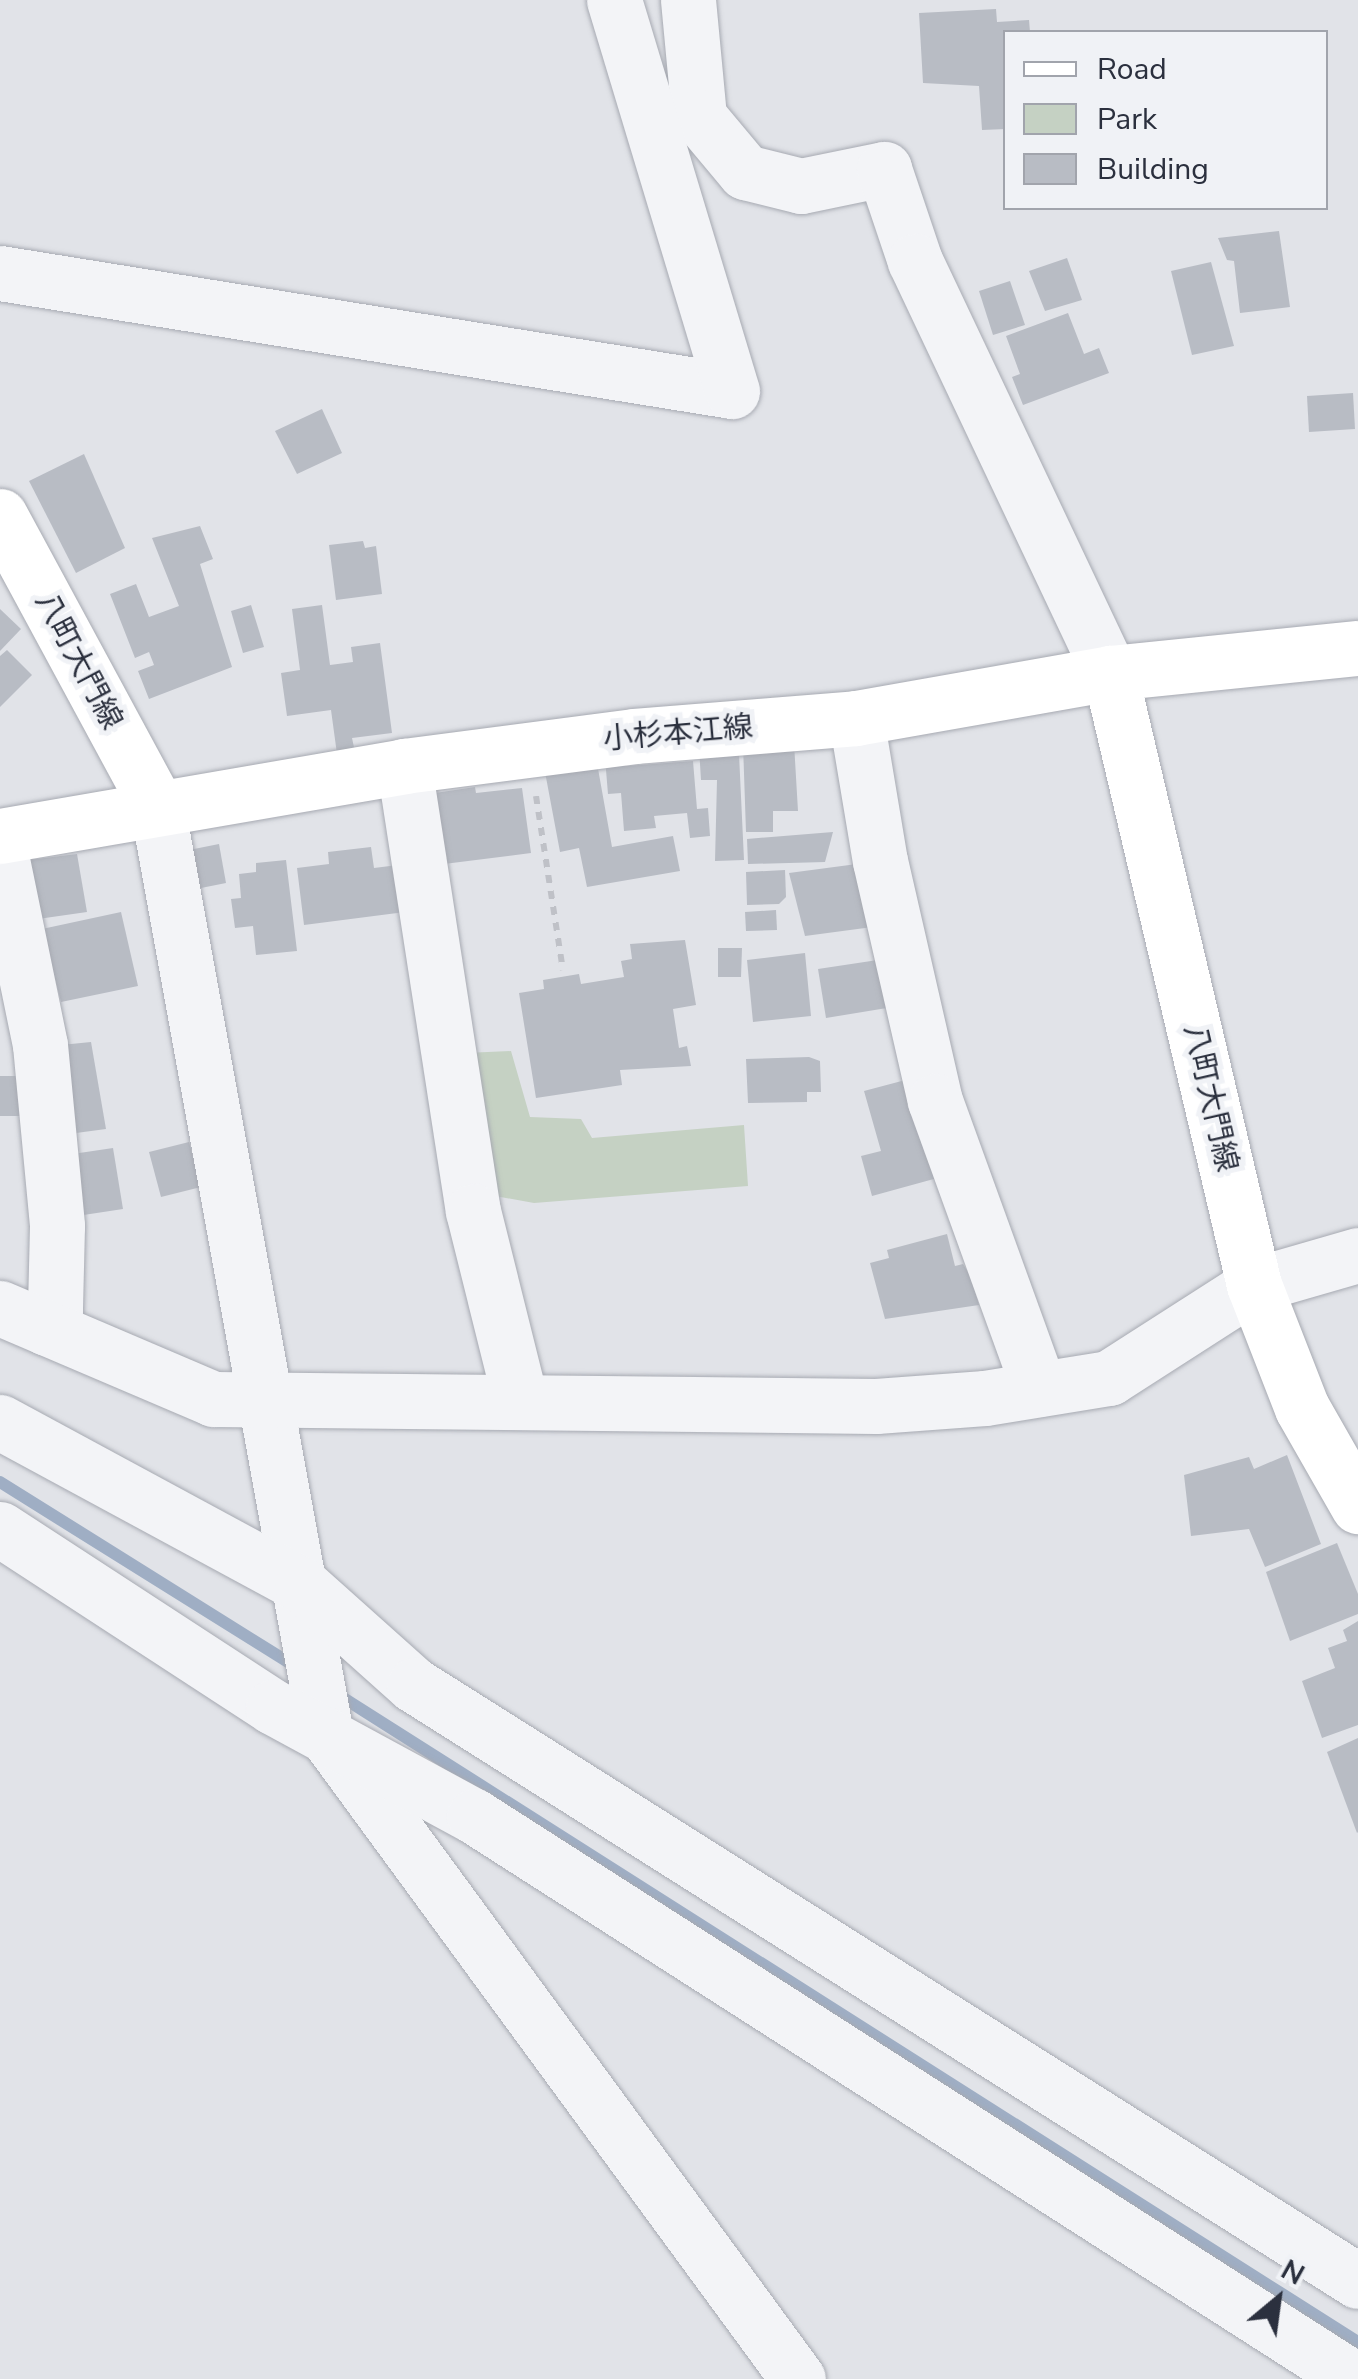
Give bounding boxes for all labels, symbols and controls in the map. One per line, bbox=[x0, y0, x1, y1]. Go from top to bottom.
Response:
legend bbox=[1003, 30, 1328, 210]
text: Road bbox=[1097, 49, 1167, 90]
text: Park bbox=[1097, 99, 1157, 140]
text: Building bbox=[1097, 149, 1209, 190]
street label: 八町大門線 bbox=[27, 586, 129, 736]
street label: 小杉本江線 bbox=[602, 710, 754, 758]
street label: 八町大門線 bbox=[1176, 1021, 1244, 1175]
north arrow bbox=[1228, 2249, 1328, 2349]
text: N bbox=[1274, 2251, 1311, 2294]

